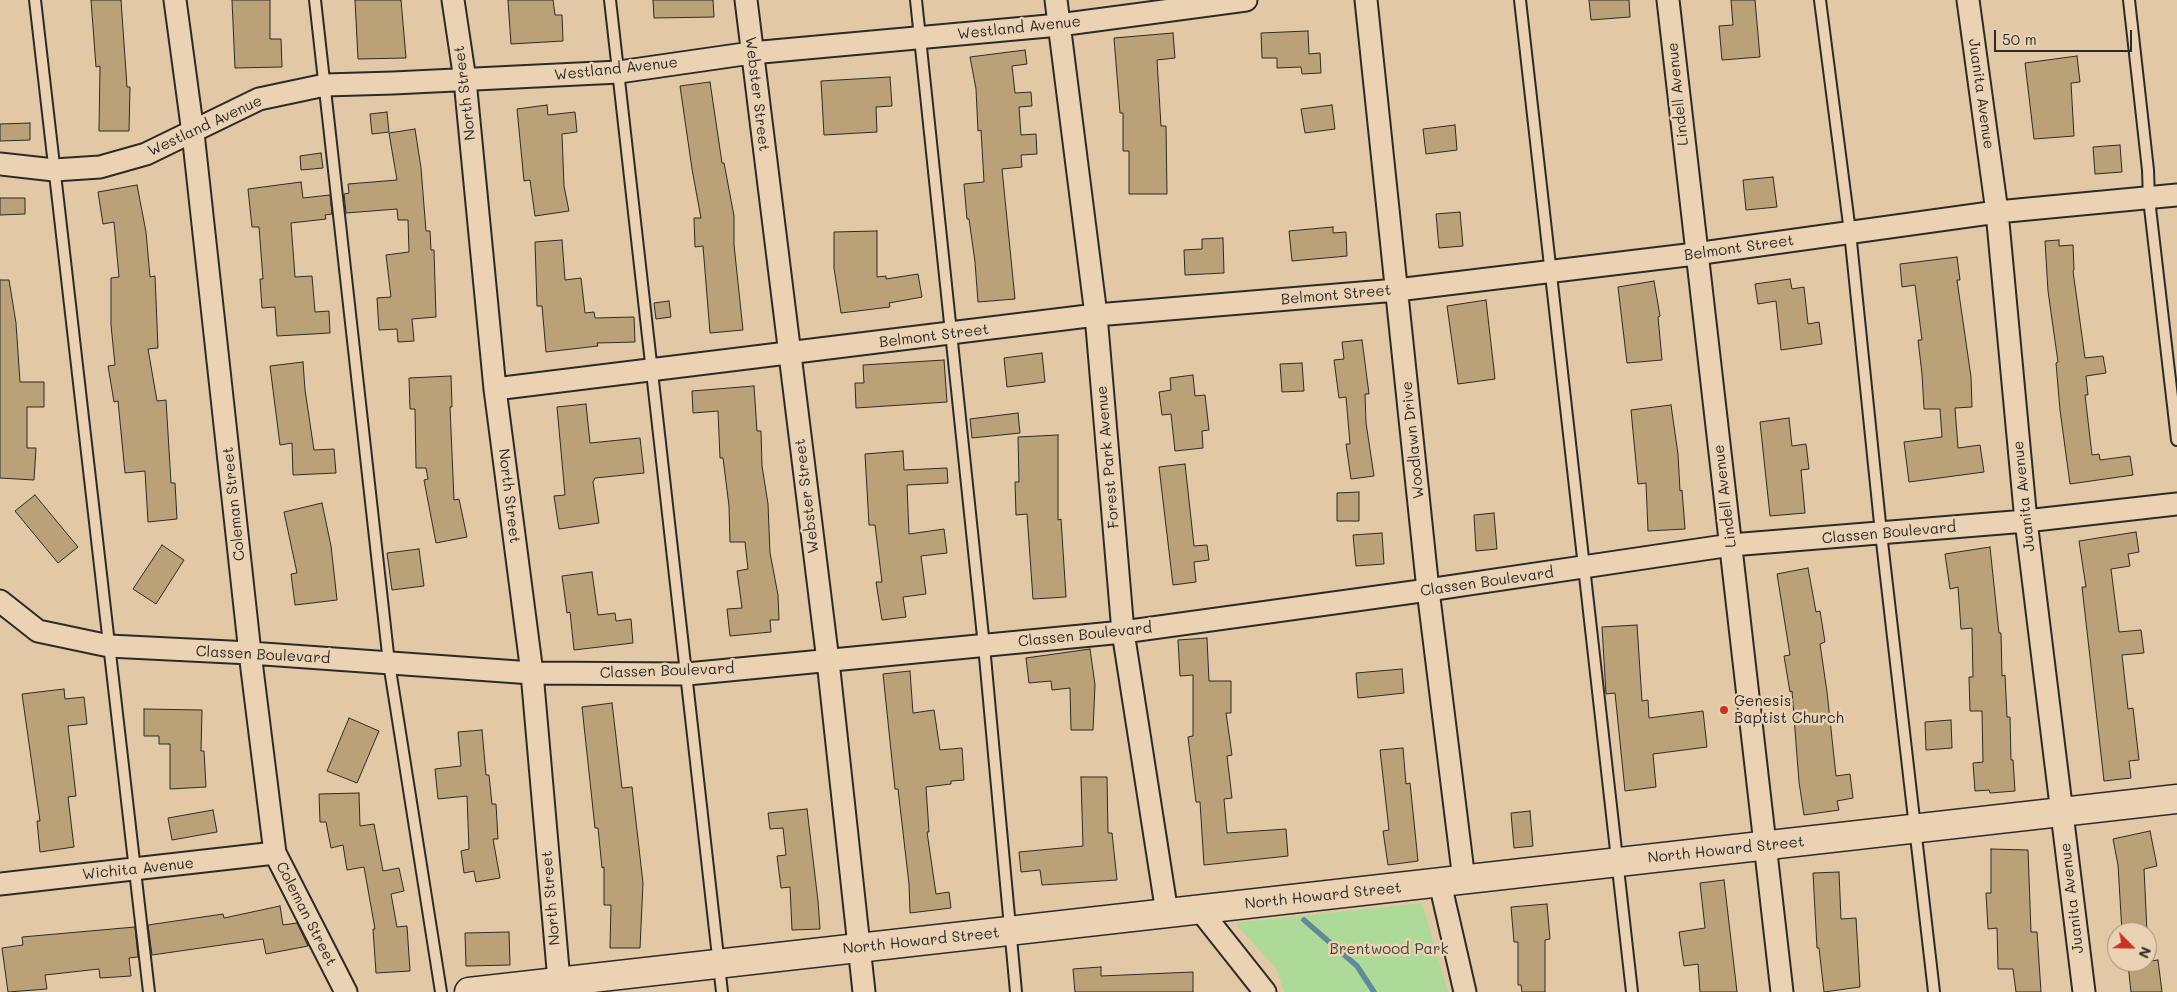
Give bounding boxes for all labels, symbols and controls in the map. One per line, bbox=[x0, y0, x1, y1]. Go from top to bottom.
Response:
street label: Westland Avenue bbox=[956, 13, 1082, 43]
scale bar bbox=[1997, 20, 2134, 52]
text: 50 m bbox=[2002, 29, 2037, 49]
street label: Webster Street bbox=[741, 36, 773, 152]
street label: Juanita Avenue bbox=[1964, 38, 1998, 150]
street label: Lindell Avenue bbox=[1664, 41, 1692, 147]
street label: North Street bbox=[450, 45, 480, 141]
street label: Westland Avenue bbox=[553, 54, 679, 84]
street label: Westland Avenue bbox=[145, 92, 265, 160]
street label: Belmont Street bbox=[1683, 231, 1795, 265]
street label: Belmont Street bbox=[1280, 281, 1392, 309]
street label: Belmont Street bbox=[878, 320, 990, 352]
street label: Woodlawn Drive bbox=[1398, 380, 1428, 500]
street label: Forest Park Avenue bbox=[1093, 385, 1123, 529]
street label: Webster Street bbox=[791, 438, 823, 554]
street label: Juanita Avenue bbox=[2009, 440, 2039, 552]
street label: Lindell Avenue bbox=[1710, 443, 1740, 549]
street label: Coleman Street bbox=[219, 446, 249, 562]
street label: North Street bbox=[494, 448, 524, 544]
street label: Classen Boulevard bbox=[1821, 518, 1957, 548]
street label: Classen Boulevard bbox=[1419, 564, 1555, 600]
street label: Classen Boulevard bbox=[1017, 619, 1153, 651]
street label: Classen Boulevard bbox=[195, 642, 331, 668]
street label: Classen Boulevard bbox=[599, 660, 735, 682]
place label: Genesis Baptist Church bbox=[1734, 692, 1844, 727]
marker: Genesis Baptist Church bbox=[1718, 704, 1730, 716]
street label: North Howard Street bbox=[1647, 833, 1805, 867]
street label: Juanita Avenue bbox=[2056, 842, 2088, 954]
street label: North Street bbox=[538, 850, 564, 946]
street label: Wichita Avenue bbox=[81, 854, 195, 884]
street label: Coleman Street bbox=[272, 859, 340, 969]
street label: North Howard Street bbox=[1244, 879, 1402, 913]
north arrow bbox=[2107, 922, 2157, 972]
street label: North Howard Street bbox=[842, 924, 1000, 958]
park label: Brentwood Park bbox=[1330, 940, 1448, 958]
text: N bbox=[2135, 944, 2156, 961]

